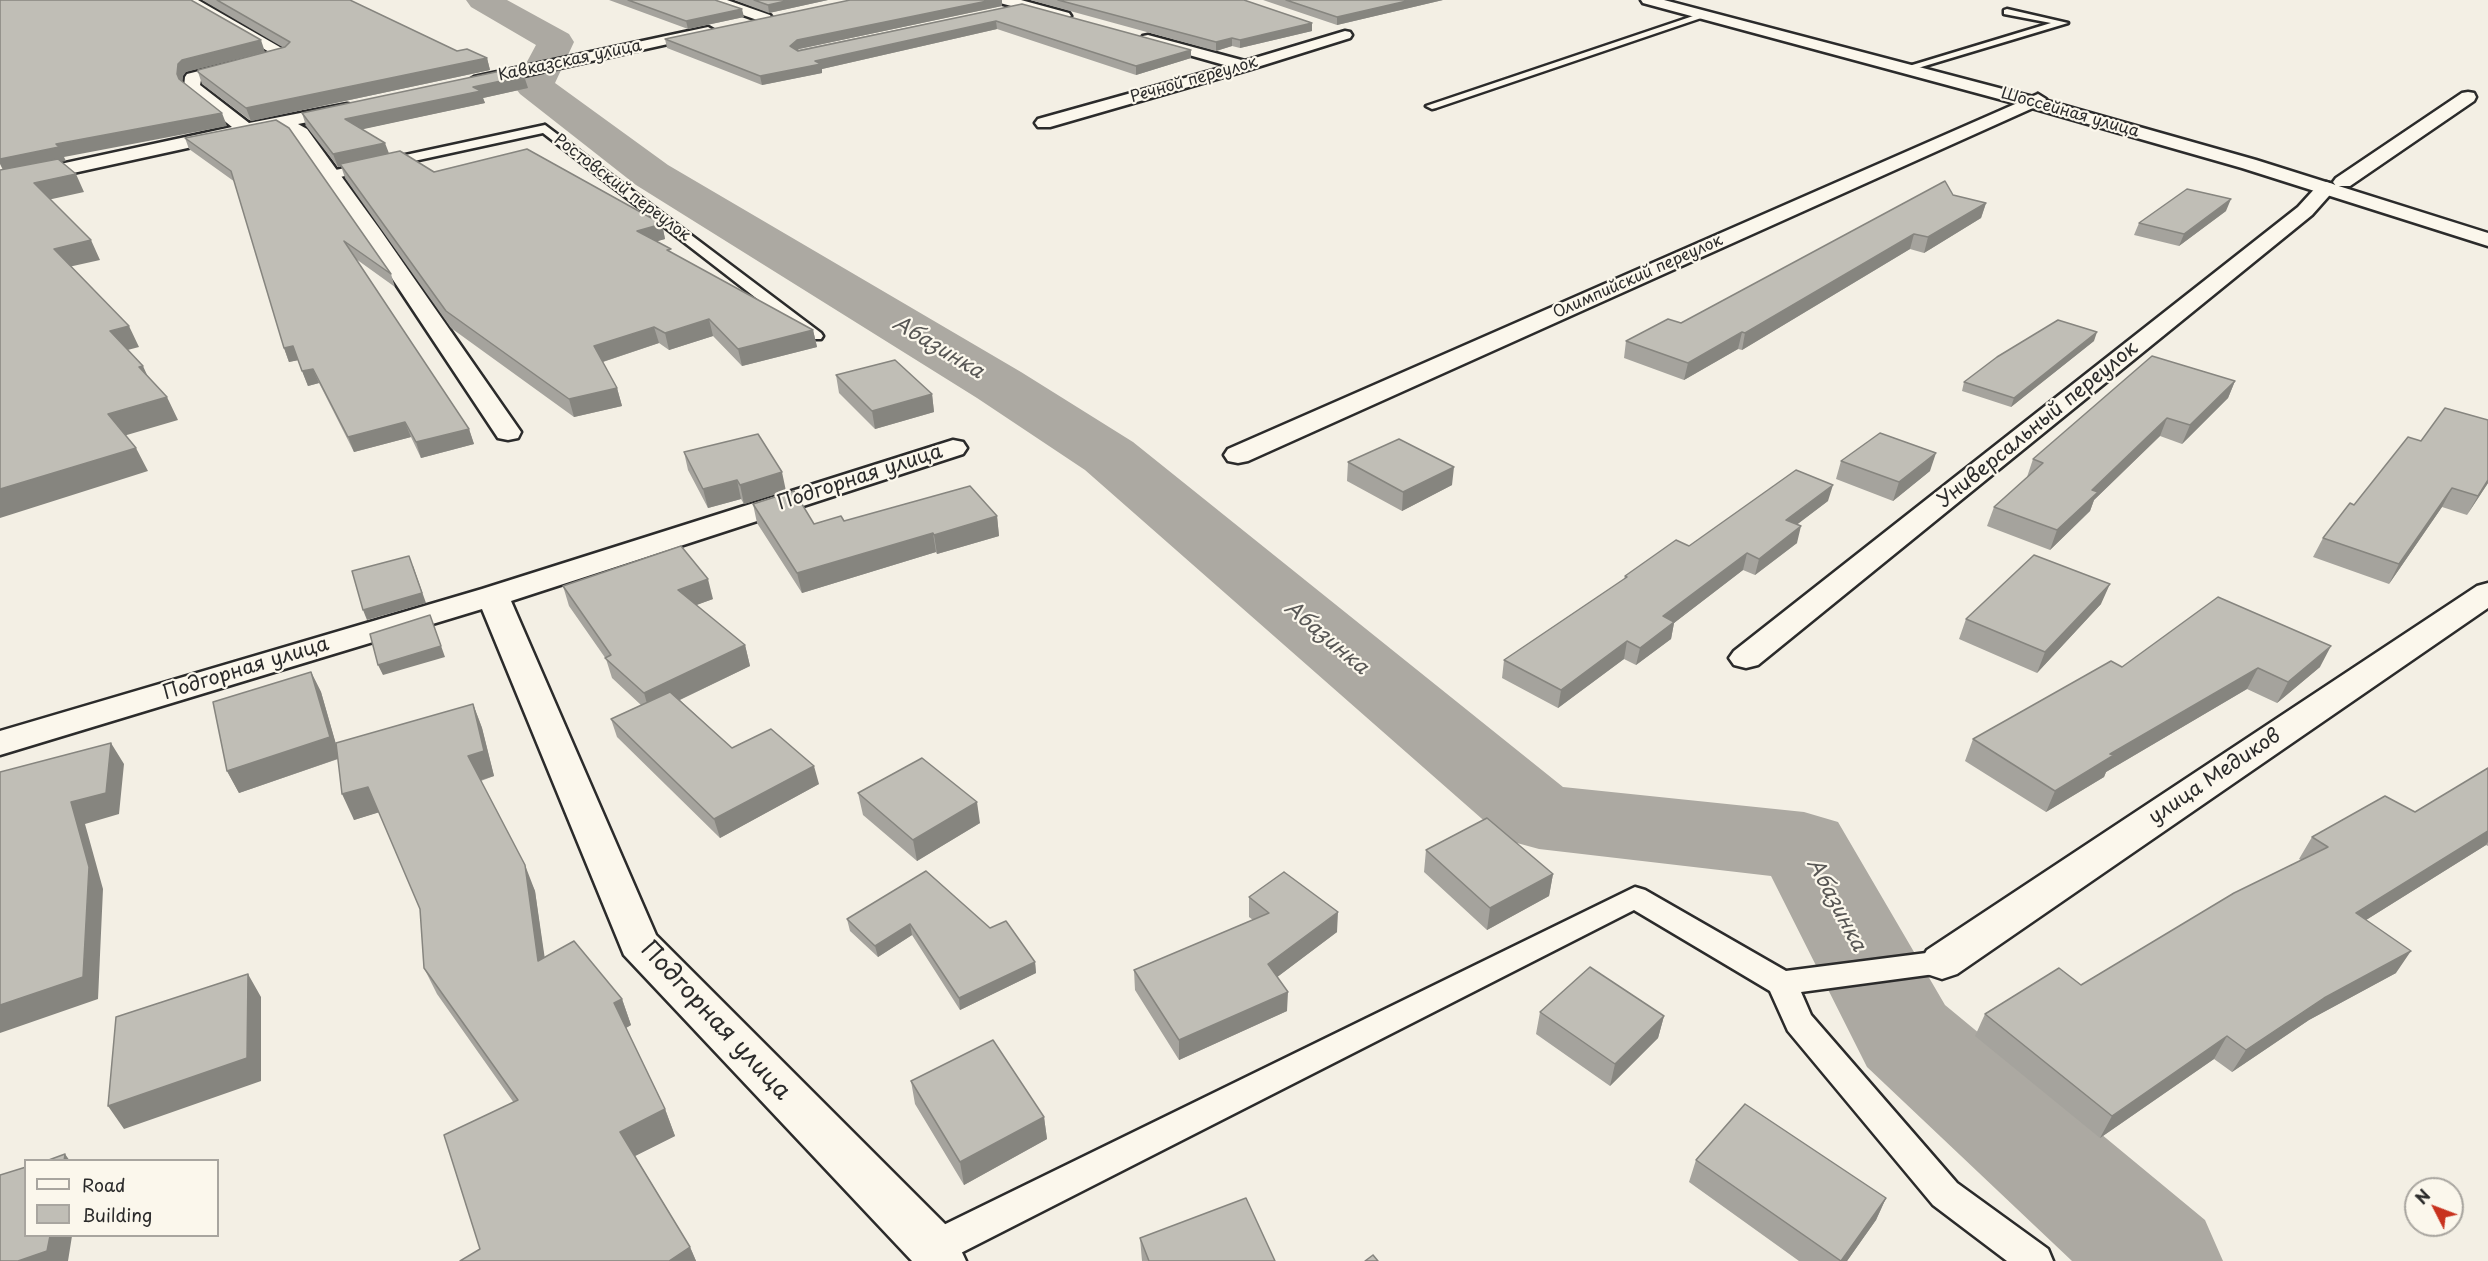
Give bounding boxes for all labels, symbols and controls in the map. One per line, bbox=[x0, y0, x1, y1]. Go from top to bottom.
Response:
street label: Кавказская улица bbox=[497, 36, 643, 86]
street label: Речной переулок bbox=[1128, 53, 1260, 107]
street label: Шоссейная улица bbox=[1999, 84, 2141, 142]
street label: Ростовский переулок bbox=[550, 130, 694, 246]
street label: Олимпийский переулок bbox=[1550, 231, 1726, 323]
water label: Абазинка bbox=[888, 311, 988, 385]
street label: Универсальный переулок bbox=[1933, 337, 2143, 513]
street label: Подгорная улица bbox=[774, 440, 946, 516]
water label: Абазинка bbox=[1279, 596, 1373, 680]
street label: Подгорная улица bbox=[160, 632, 332, 706]
street label: улица Медиков bbox=[2145, 724, 2285, 830]
water label: Абазинка bbox=[1801, 854, 1871, 956]
street label: Подгорная улица bbox=[634, 936, 796, 1106]
legend bbox=[24, 1159, 219, 1237]
text: Road bbox=[82, 1171, 126, 1198]
north arrow bbox=[2404, 1177, 2464, 1237]
text: N bbox=[2409, 1184, 2435, 1209]
text: Building bbox=[82, 1201, 152, 1228]

